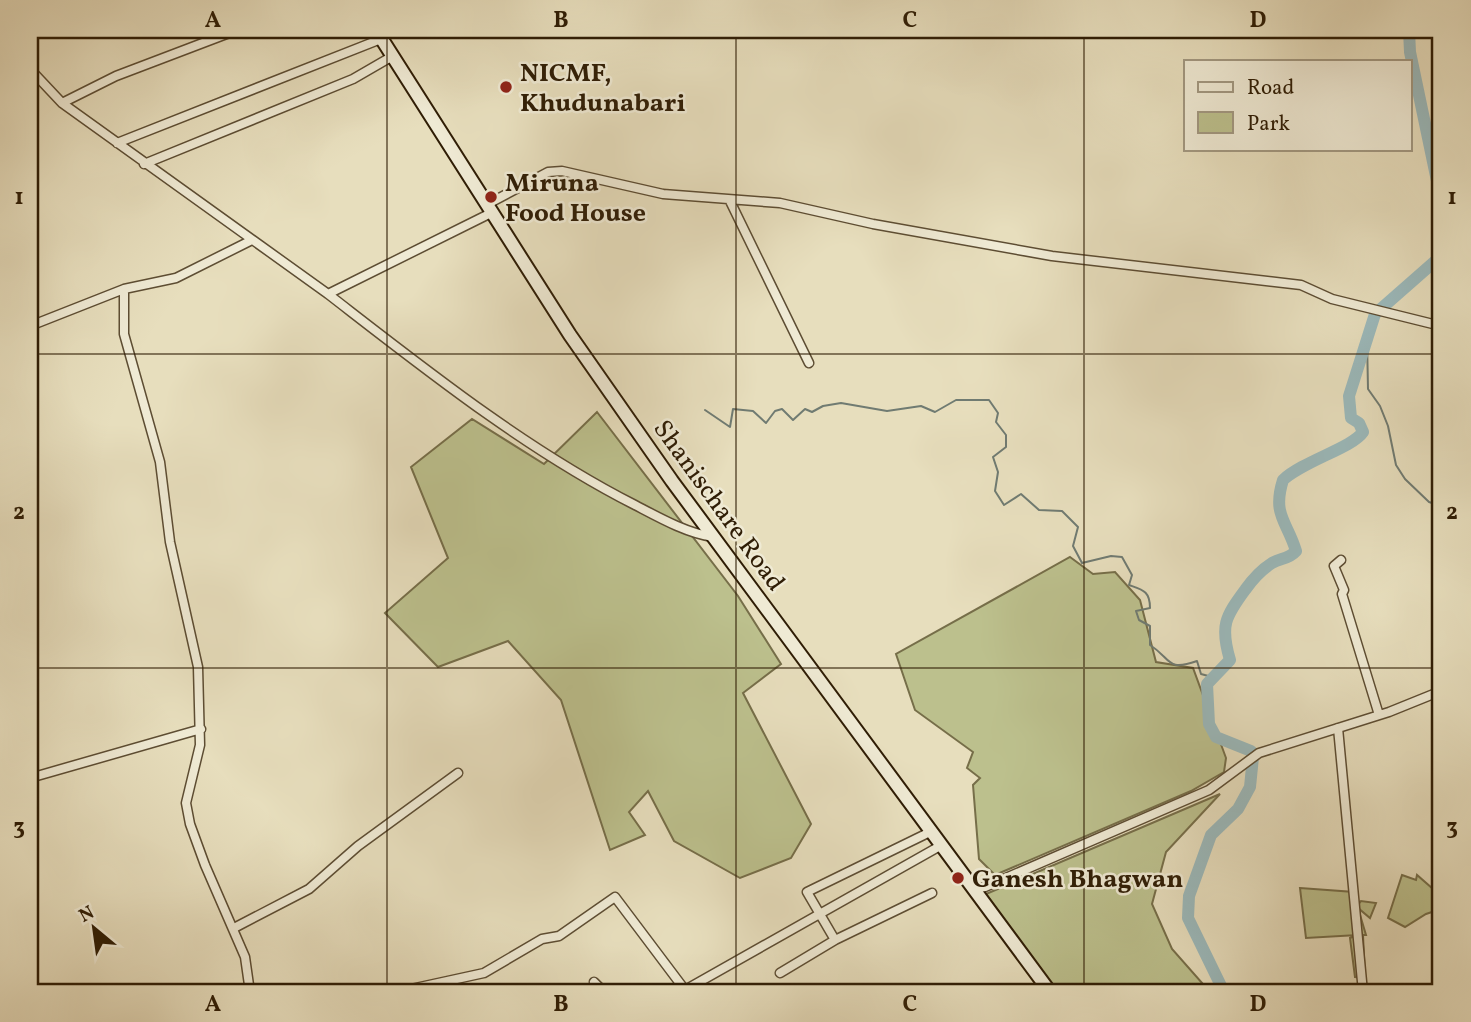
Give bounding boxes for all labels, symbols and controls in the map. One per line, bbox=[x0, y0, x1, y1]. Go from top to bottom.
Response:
text: A bbox=[205, 5, 221, 37]
text: B bbox=[553, 5, 569, 37]
text: C bbox=[903, 5, 917, 37]
text: D bbox=[1250, 5, 1267, 37]
place label: NICMF, Khudunabari bbox=[520, 56, 686, 122]
legend bbox=[1184, 60, 1412, 150]
text: Road bbox=[1247, 74, 1294, 103]
marker: NICMF, Khudunabari bbox=[498, 79, 514, 95]
text: Park bbox=[1247, 110, 1290, 139]
place label: Miruna Food House bbox=[505, 166, 646, 232]
text: 1 bbox=[14, 182, 24, 214]
text: 1 bbox=[1447, 182, 1457, 214]
marker: Miruna Food House bbox=[483, 189, 499, 205]
street label: Shanischare Road bbox=[644, 413, 793, 599]
text: 2 bbox=[13, 497, 25, 529]
text: 2 bbox=[1446, 497, 1458, 529]
text: 3 bbox=[13, 812, 25, 844]
text: 3 bbox=[1446, 812, 1458, 844]
place label: Ganesh Bhagwan bbox=[972, 862, 1183, 898]
marker: Ganesh Bhagwan bbox=[950, 870, 966, 886]
north arrow bbox=[60, 892, 130, 962]
text: N bbox=[74, 900, 99, 930]
text: A bbox=[205, 989, 221, 1021]
text: B bbox=[553, 989, 569, 1021]
text: C bbox=[903, 989, 917, 1021]
text: D bbox=[1250, 989, 1267, 1021]

